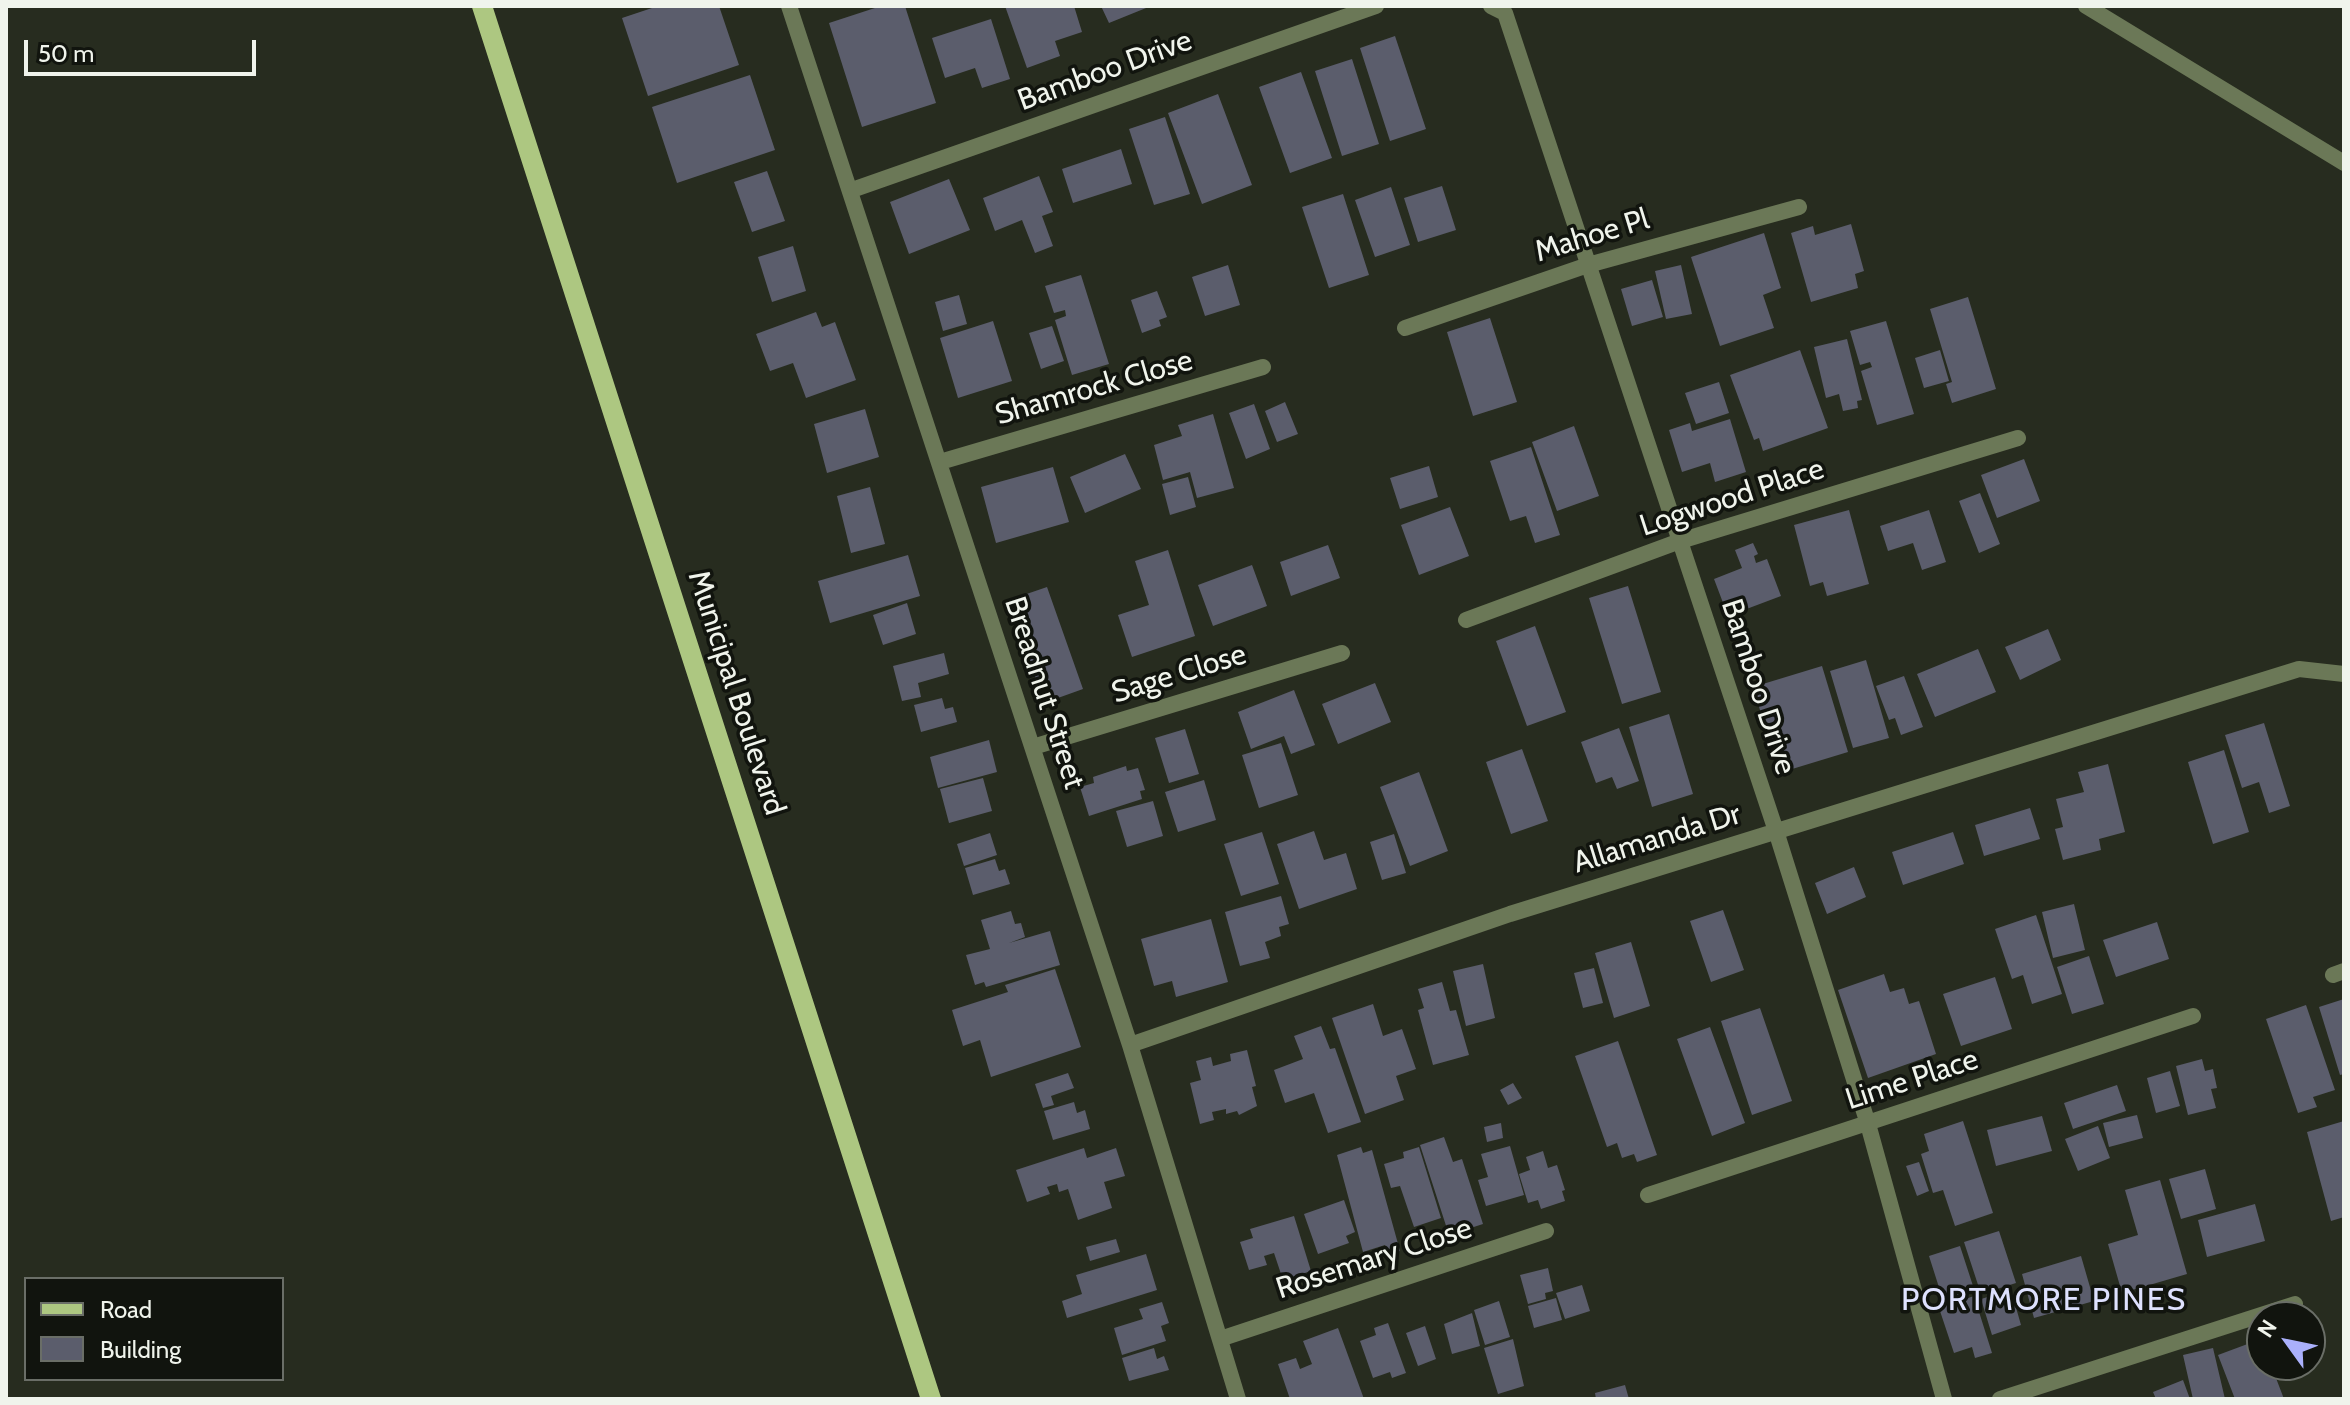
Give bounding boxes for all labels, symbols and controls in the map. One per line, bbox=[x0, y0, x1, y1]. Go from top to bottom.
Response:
street label: Bamboo Drive bbox=[1013, 23, 1197, 119]
scale bar bbox=[28, 24, 260, 74]
text: 50 m bbox=[38, 39, 94, 68]
street label: Mahoe Pl bbox=[1531, 202, 1653, 270]
street label: Shamrock Close bbox=[991, 343, 1197, 433]
street label: Logwood Place bbox=[1635, 451, 1829, 545]
street label: Municipal Boulevard bbox=[680, 566, 792, 820]
street label: Breadnut Street bbox=[996, 592, 1092, 794]
street label: Bamboo Drive bbox=[1713, 595, 1803, 779]
street label: Sage Close bbox=[1107, 637, 1251, 711]
street label: Allamanda Dr bbox=[1569, 796, 1745, 882]
street label: Lime Place bbox=[1841, 1042, 1983, 1118]
street label: Rosemary Close bbox=[1272, 1210, 1476, 1308]
legend bbox=[24, 1277, 284, 1381]
district label: PORTMORE PINES bbox=[1901, 1282, 2187, 1320]
text: Road bbox=[100, 1295, 152, 1324]
north arrow bbox=[2246, 1301, 2326, 1381]
text: N bbox=[2252, 1315, 2283, 1343]
text: Building bbox=[100, 1335, 181, 1364]

